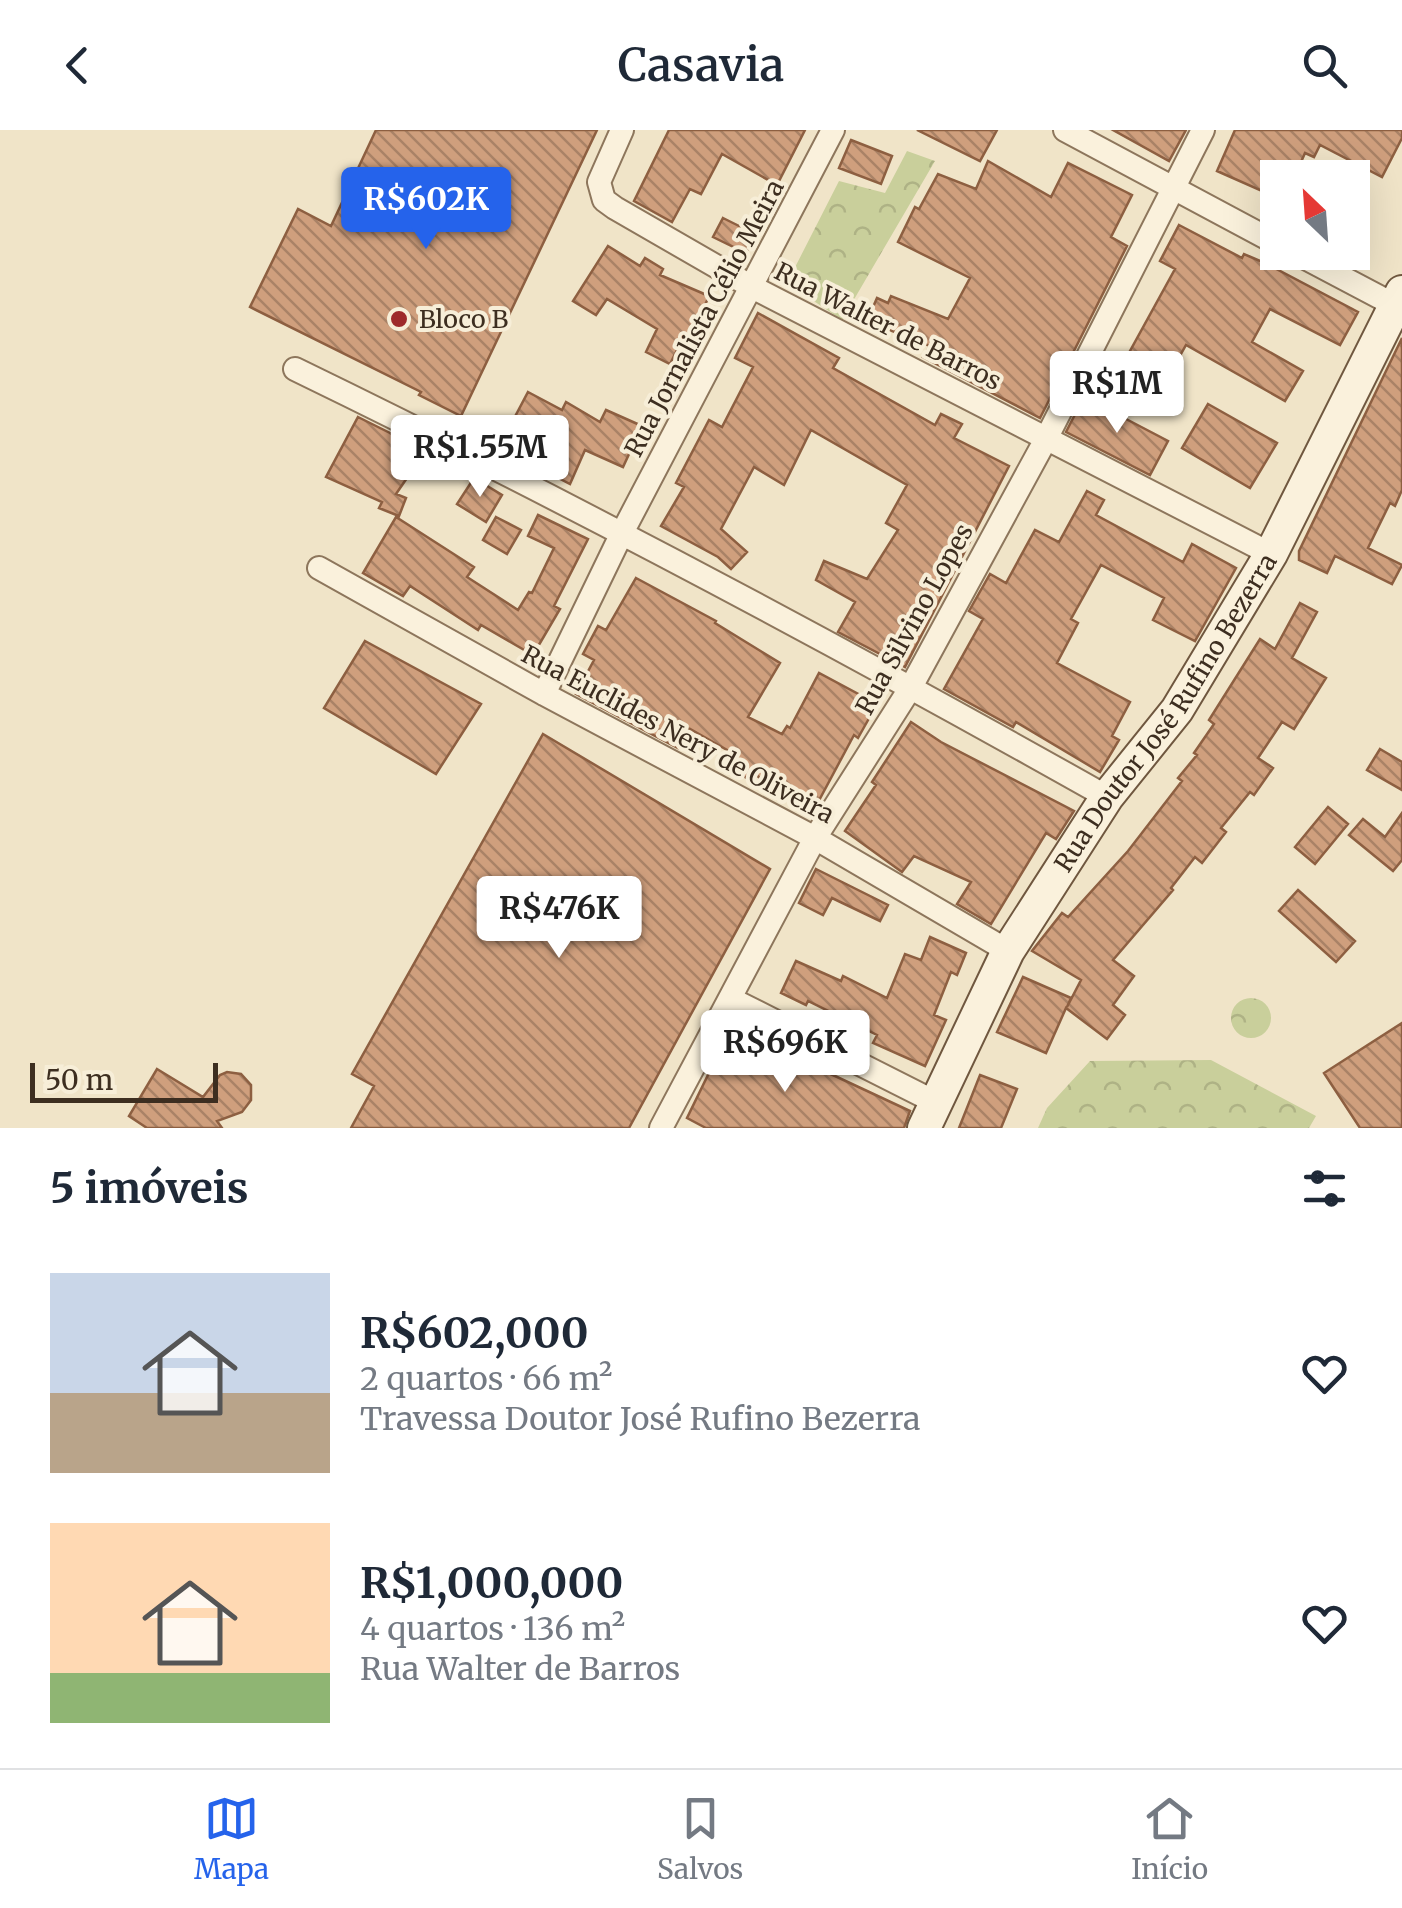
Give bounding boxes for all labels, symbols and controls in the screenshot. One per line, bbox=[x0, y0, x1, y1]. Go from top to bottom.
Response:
text: Casavia bbox=[618, 37, 784, 93]
icon: back bbox=[50, 38, 105, 93]
icon: search bbox=[1297, 38, 1352, 93]
north arrow bbox=[1260, 160, 1370, 270]
map controls bbox=[1260, 160, 1370, 270]
pin: R$602K bbox=[345, 167, 507, 252]
street label: Rua Jornalista Célio Meira bbox=[617, 174, 791, 462]
text: R$602K bbox=[363, 179, 489, 219]
street label: Rua Walter de Barros bbox=[769, 255, 1007, 397]
place label: Bloco B bbox=[419, 303, 508, 335]
marker: Bloco B bbox=[388, 308, 410, 330]
pin: R$1M bbox=[1058, 351, 1176, 436]
text: R$1M bbox=[1072, 363, 1162, 403]
pin: R$1.55M bbox=[388, 415, 572, 500]
text: R$1.55M bbox=[413, 427, 547, 467]
street label: Rua Silvino Lopes bbox=[848, 518, 980, 720]
street label: Rua Doutor José Rufino Bezerra bbox=[1047, 548, 1284, 878]
street label: Rua Euclides Nery de Oliveira bbox=[516, 638, 840, 830]
pin: R$476K bbox=[478, 876, 640, 961]
text: R$476K bbox=[499, 888, 619, 928]
pin: R$696K bbox=[704, 1010, 866, 1095]
text: R$696K bbox=[723, 1022, 847, 1062]
scale bar bbox=[30, 1058, 218, 1103]
text: 50 m bbox=[45, 1062, 113, 1098]
icon: filters bbox=[1297, 1161, 1352, 1216]
text: 5 imóveis bbox=[50, 1162, 248, 1214]
text: R$602,000 bbox=[360, 1307, 589, 1359]
icon: home bbox=[130, 1313, 250, 1433]
icon: heart bbox=[1297, 1346, 1352, 1401]
text: 2 quartos · 66 m² bbox=[360, 1359, 612, 1399]
text: Travessa Doutor José Rufino Bezerra bbox=[360, 1399, 920, 1439]
text: R$1,000,000 bbox=[360, 1557, 623, 1609]
icon: home bbox=[130, 1563, 250, 1683]
icon: heart bbox=[1297, 1596, 1352, 1651]
text: 4 quartos · 136 m² bbox=[360, 1609, 625, 1649]
text: Rua Walter de Barros bbox=[360, 1649, 680, 1689]
tab: Mapa bbox=[194, 1791, 269, 1887]
tab: Salvos bbox=[657, 1791, 743, 1887]
tab: Início bbox=[1131, 1791, 1208, 1887]

